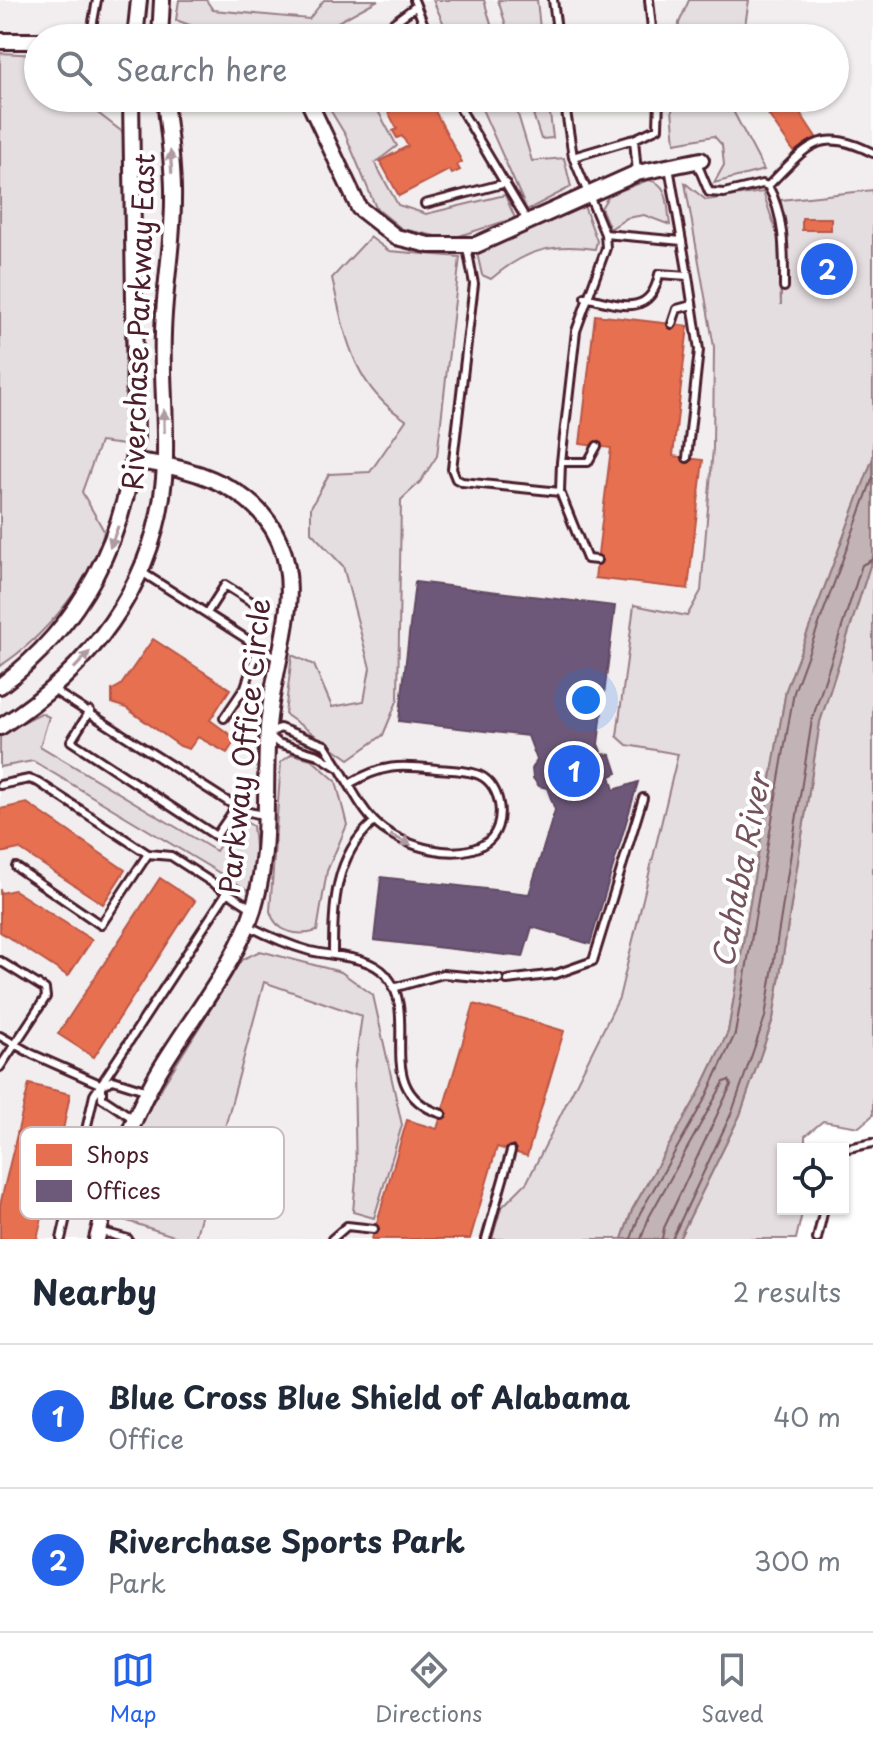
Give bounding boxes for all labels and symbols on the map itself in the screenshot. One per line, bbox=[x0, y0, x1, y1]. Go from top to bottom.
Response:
one-way arrow bbox=[164, 149, 177, 174]
street label: Riverchase Parkway East bbox=[110, 153, 165, 491]
pin: 2 bbox=[801, 239, 853, 299]
one-way arrow bbox=[158, 408, 171, 433]
one-way arrow bbox=[107, 525, 120, 549]
street label: Parkway Office Circle bbox=[207, 596, 280, 896]
one-way arrow bbox=[73, 651, 91, 670]
your location bbox=[566, 680, 606, 720]
pin: 1 bbox=[548, 741, 600, 801]
water label: Cahaba River bbox=[699, 766, 781, 971]
one-way arrow bbox=[390, 833, 413, 847]
legend bbox=[20, 1127, 284, 1219]
text: Shops bbox=[86, 1137, 149, 1170]
text: Offices bbox=[86, 1173, 161, 1206]

